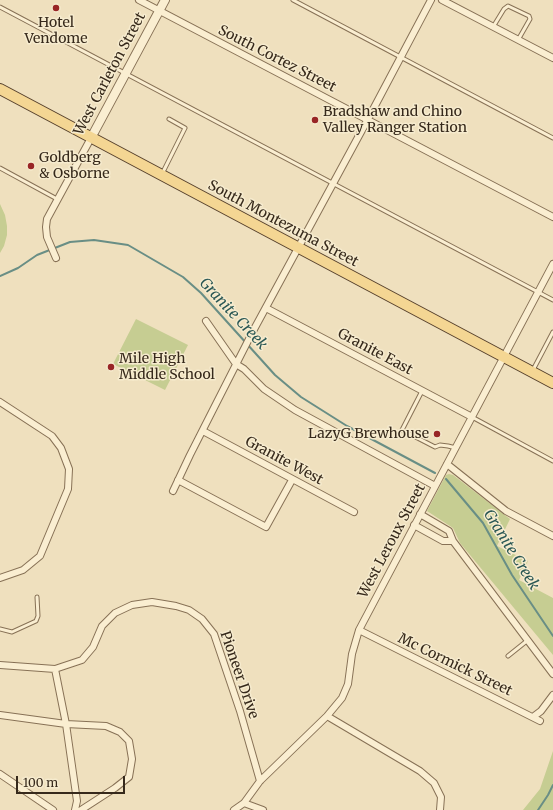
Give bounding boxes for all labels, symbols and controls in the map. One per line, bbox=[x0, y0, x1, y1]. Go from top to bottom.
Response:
marker: Hotel Vendome bbox=[51, 3, 61, 13]
street label: West Carleton Street bbox=[70, 10, 150, 138]
place label: Hotel Vendome bbox=[25, 15, 87, 48]
street label: South Cortez Street bbox=[215, 22, 339, 96]
place label: Bradshaw and Chino Valley Ranger Station bbox=[323, 104, 467, 136]
marker: Bradshaw and Chino Valley Ranger Station bbox=[310, 115, 320, 125]
place label: Goldberg & Osborne bbox=[39, 150, 110, 182]
marker: Goldberg & Osborne bbox=[26, 161, 36, 171]
street label: South Montezuma Street bbox=[205, 177, 361, 271]
water label: Granite Creek bbox=[195, 274, 271, 354]
street label: Granite East bbox=[335, 325, 415, 379]
place label: Mile High Middle School bbox=[119, 351, 215, 384]
marker: Mile High Middle School bbox=[106, 362, 116, 372]
place label: LazyG Brewhouse bbox=[308, 426, 429, 442]
marker: LazyG Brewhouse bbox=[432, 429, 442, 439]
street label: Granite West bbox=[242, 433, 326, 489]
street label: West Leroux Street bbox=[355, 481, 429, 601]
water label: Granite Creek bbox=[479, 506, 543, 594]
street label: Pioneer Drive bbox=[216, 629, 262, 721]
street label: Mc Cormick Street bbox=[395, 630, 515, 700]
scale bar bbox=[18, 768, 127, 794]
text: 100 m bbox=[23, 775, 58, 790]

